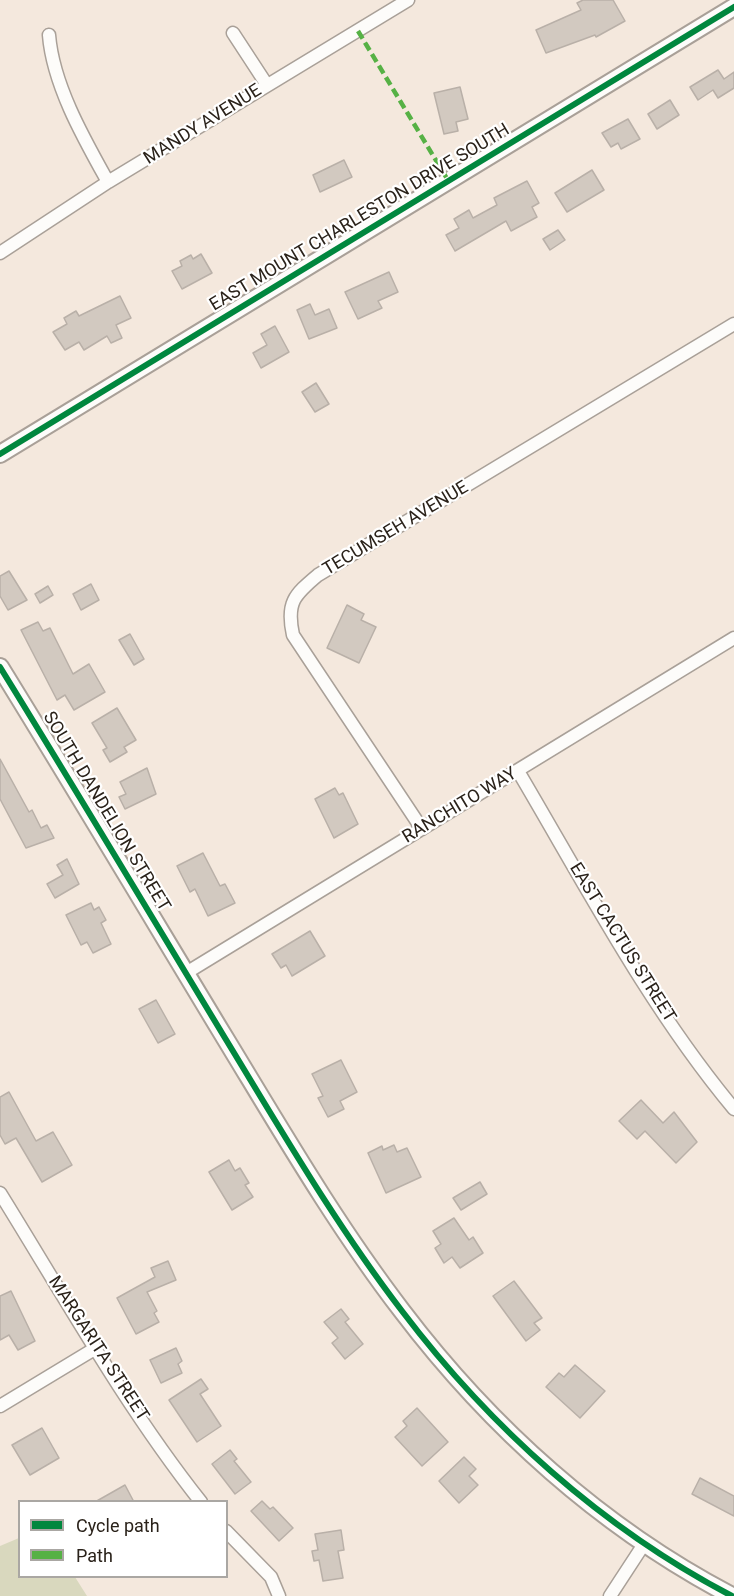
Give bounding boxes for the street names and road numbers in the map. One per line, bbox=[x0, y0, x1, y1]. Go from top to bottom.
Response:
street label: MANDY AVENUE bbox=[140, 80, 266, 170]
street label: EAST MOUNT CHARLESTON DRIVE SOUTH bbox=[206, 120, 514, 316]
street label: TECUMSEH AVENUE bbox=[319, 477, 473, 581]
street label: SOUTH DANDELION STREET bbox=[38, 708, 174, 916]
street label: RANCHITO WAY bbox=[399, 763, 521, 849]
street label: EAST CACTUS STREET bbox=[564, 859, 680, 1027]
street label: MARGARITA STREET bbox=[43, 1272, 153, 1426]

